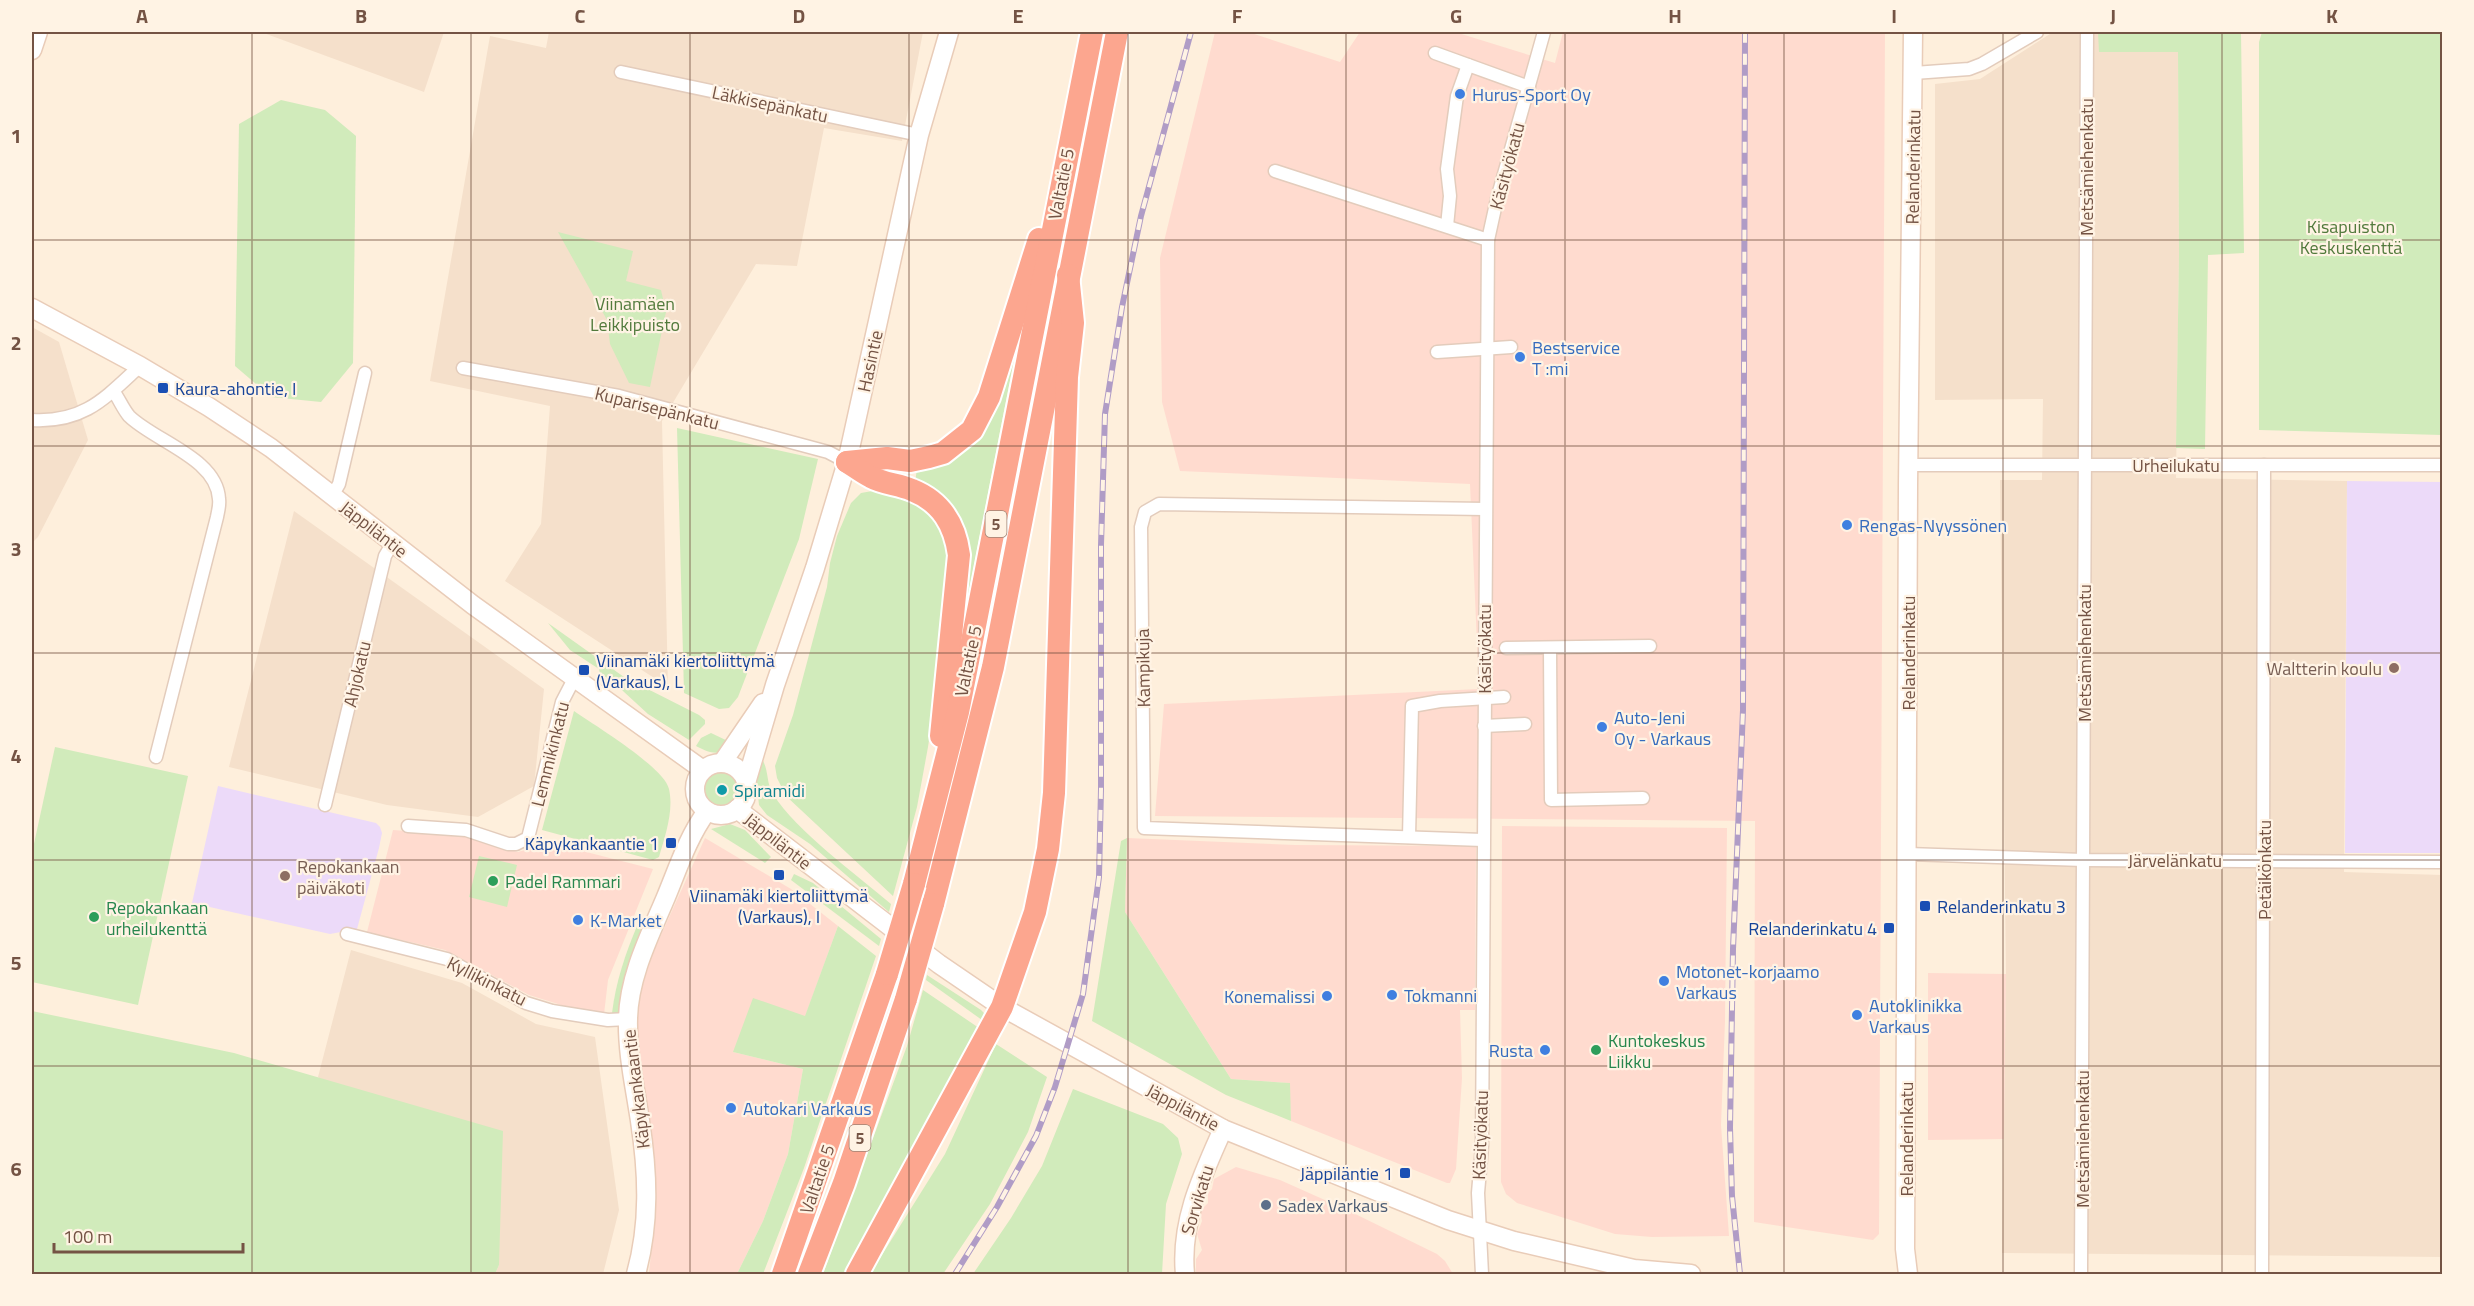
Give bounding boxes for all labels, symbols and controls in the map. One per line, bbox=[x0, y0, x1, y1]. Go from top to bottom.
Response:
text: A bbox=[136, 0, 148, 31]
text: B bbox=[355, 0, 367, 31]
text: C bbox=[575, 0, 586, 31]
text: D bbox=[793, 0, 805, 31]
text: E bbox=[1012, 0, 1024, 31]
text: F bbox=[1232, 0, 1243, 31]
text: G bbox=[1450, 0, 1462, 31]
text: H bbox=[1668, 0, 1682, 31]
text: I bbox=[1891, 0, 1897, 31]
text: J bbox=[2110, 0, 2116, 31]
text: K bbox=[2326, 0, 2338, 31]
street label: Läkkisepänkatu bbox=[710, 79, 830, 129]
place label: Hurus-Sport Oy bbox=[1472, 81, 1591, 108]
marker: Hurus-Sport Oy bbox=[1453, 87, 1467, 101]
street label: Metsämiehenkatu bbox=[2073, 98, 2100, 236]
street label: Relanderinkatu bbox=[1899, 109, 1927, 225]
street label: Käsityökatu bbox=[1482, 119, 1532, 213]
text: 1 bbox=[10, 120, 22, 151]
street label: Valtatie 5 bbox=[1041, 146, 1081, 222]
park label: Kisapuiston Keskuskenttä bbox=[2300, 213, 2402, 261]
park label: Viinamäen Leikkipuisto bbox=[590, 290, 680, 338]
text: 2 bbox=[10, 327, 22, 358]
street label: Hasintie bbox=[850, 328, 890, 394]
place label: Bestservice T :mi bbox=[1532, 334, 1620, 382]
marker: Bestservice T :mi bbox=[1513, 350, 1527, 364]
place label: Kaura-ahontie, I bbox=[175, 375, 296, 402]
street label: Kuparisepänkatu bbox=[592, 379, 722, 437]
marker: Kaura-ahontie, I bbox=[156, 381, 170, 395]
street label: Urheilukatu bbox=[2132, 452, 2220, 479]
street label: Jäppiläntie bbox=[334, 494, 414, 564]
road number: 5 bbox=[986, 511, 1006, 537]
place label: Rengas-Nyyssönen bbox=[1859, 512, 2007, 539]
marker: Rengas-Nyyssönen bbox=[1840, 518, 1854, 532]
text: 3 bbox=[10, 533, 22, 564]
street label: Metsämiehenkatu bbox=[2071, 584, 2098, 722]
street label: Relanderinkatu bbox=[1895, 596, 1922, 710]
street label: Käsityökatu bbox=[1471, 604, 1498, 694]
street label: Valtatie 5 bbox=[947, 623, 989, 699]
street label: Kampikuja bbox=[1129, 628, 1157, 708]
street label: Ahjokatu bbox=[336, 638, 378, 710]
place label: Viinamäki kiertoliittymä (Varkaus), L bbox=[596, 647, 775, 695]
place label: Waltterin koulu bbox=[2266, 655, 2382, 682]
marker: Waltterin koulu bbox=[2387, 661, 2401, 675]
marker: Viinamäki kiertoliittymä (Varkaus), L bbox=[577, 663, 591, 677]
street label: Lemmikinkatu bbox=[524, 699, 576, 809]
place label: Auto-Jeni Oy - Varkaus bbox=[1614, 704, 1711, 752]
marker: Auto-Jeni Oy - Varkaus bbox=[1595, 720, 1609, 734]
text: 4 bbox=[10, 740, 22, 771]
place label: Spiramidi bbox=[734, 777, 805, 804]
marker: Spiramidi bbox=[715, 783, 729, 797]
street label: Jäppiläntie bbox=[738, 806, 818, 876]
street label: Petäikönkatu bbox=[2251, 820, 2278, 920]
place label: Käpykankaantie 1 bbox=[525, 830, 659, 857]
marker: Käpykankaantie 1 bbox=[664, 836, 678, 850]
street label: Järvelänkatu bbox=[2128, 847, 2222, 874]
place label: Repokankaan päiväkoti bbox=[297, 853, 400, 901]
place label: Padel Rammari bbox=[505, 868, 621, 895]
marker: Viinamäki kiertoliittymä (Varkaus), I bbox=[772, 868, 786, 882]
marker: Repokankaan päiväkoti bbox=[278, 869, 292, 883]
marker: Padel Rammari bbox=[486, 874, 500, 888]
place label: Viinamäki kiertoliittymä (Varkaus), I bbox=[690, 882, 868, 930]
place label: Relanderinkatu 3 bbox=[1937, 893, 2066, 920]
place label: Repokankaan urheilukenttä bbox=[106, 894, 209, 942]
marker: Relanderinkatu 3 bbox=[1918, 899, 1932, 913]
place label: K-Market bbox=[590, 907, 662, 934]
marker: Repokankaan urheilukenttä bbox=[87, 910, 101, 924]
marker: K-Market bbox=[571, 913, 585, 927]
place label: Relanderinkatu 4 bbox=[1748, 915, 1877, 942]
marker: Relanderinkatu 4 bbox=[1882, 921, 1896, 935]
text: 5 bbox=[10, 947, 22, 978]
street label: Kyllikinkatu bbox=[442, 949, 532, 1013]
place label: Motonet-korjaamo Varkaus bbox=[1676, 958, 1819, 1006]
marker: Motonet-korjaamo Varkaus bbox=[1657, 974, 1671, 988]
place label: Tokmanni bbox=[1404, 982, 1477, 1009]
place label: Konemalissi bbox=[1224, 983, 1315, 1010]
marker: Tokmanni bbox=[1385, 988, 1399, 1002]
marker: Konemalissi bbox=[1320, 989, 1334, 1003]
place label: Autoklinikka Varkaus bbox=[1869, 992, 1962, 1040]
marker: Autoklinikka Varkaus bbox=[1850, 1008, 1864, 1022]
place label: Kuntokeskus Liikku bbox=[1608, 1027, 1705, 1075]
street label: Käpykankaantie bbox=[615, 1028, 657, 1150]
place label: Rusta bbox=[1489, 1037, 1533, 1064]
marker: Rusta bbox=[1538, 1043, 1552, 1057]
marker: Kuntokeskus Liikku bbox=[1589, 1043, 1603, 1057]
street label: Metsämiehenkatu bbox=[2069, 1070, 2096, 1208]
street label: Jäppiläntie bbox=[1142, 1076, 1224, 1138]
street label: Relanderinkatu bbox=[1893, 1082, 1920, 1196]
street label: Käsityökatu bbox=[1465, 1090, 1495, 1180]
place label: Autokari Varkaus bbox=[743, 1095, 872, 1122]
marker: Autokari Varkaus bbox=[724, 1101, 738, 1115]
road number: 5 bbox=[850, 1125, 870, 1151]
street label: Valtatie 5 bbox=[793, 1141, 841, 1217]
text: 6 bbox=[10, 1153, 22, 1184]
place label: Jäppiläntie 1 bbox=[1300, 1160, 1393, 1187]
street label: Sorvikatu bbox=[1174, 1162, 1220, 1238]
marker: Jäppiläntie 1 bbox=[1398, 1166, 1412, 1180]
place label: Sadex Varkaus bbox=[1278, 1192, 1388, 1219]
marker: Sadex Varkaus bbox=[1259, 1198, 1273, 1212]
scale bar bbox=[54, 1216, 243, 1254]
text: 100 m bbox=[63, 1223, 112, 1250]

